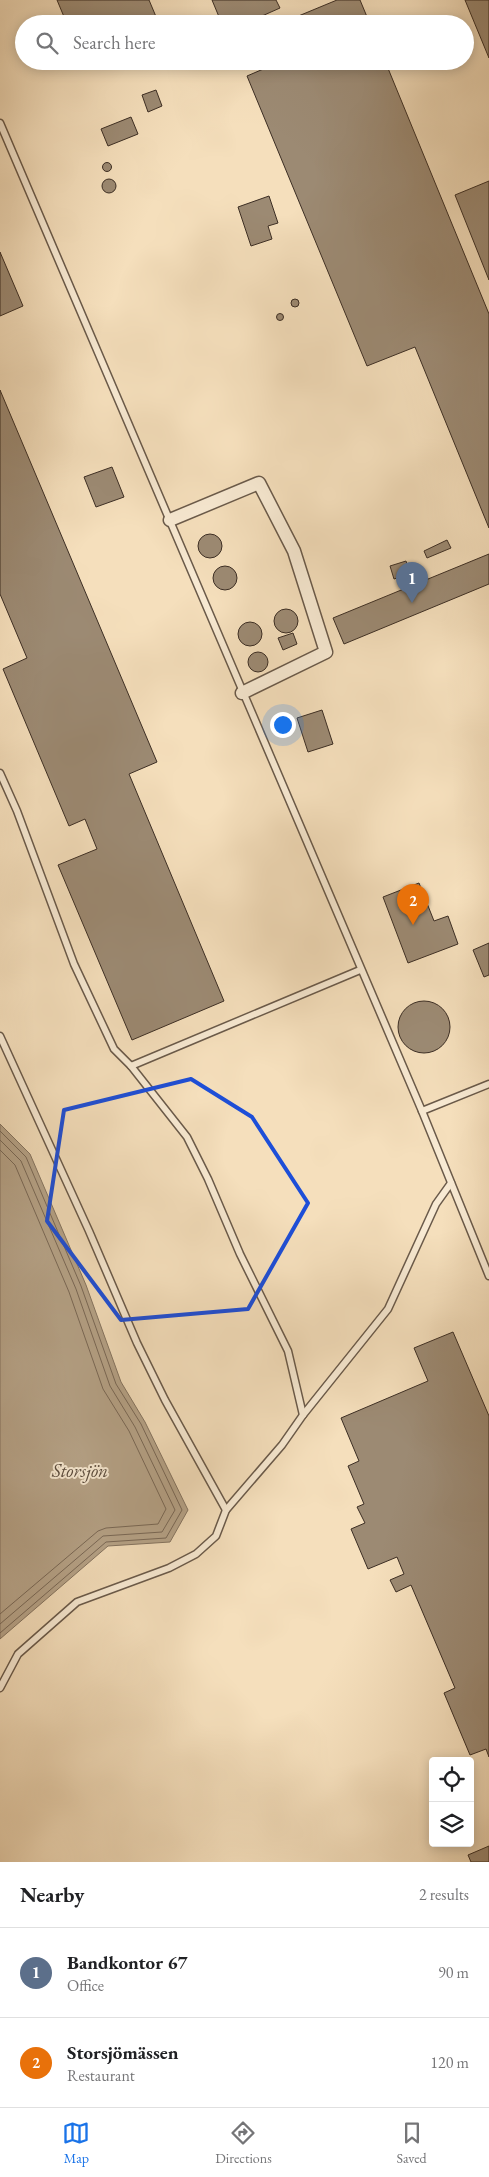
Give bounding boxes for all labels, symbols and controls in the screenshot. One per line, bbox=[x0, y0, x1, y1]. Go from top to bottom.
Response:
search box bbox=[15, 15, 474, 70]
icon: search bbox=[33, 29, 61, 57]
text: Search here bbox=[73, 30, 155, 55]
pin: 1 bbox=[396, 562, 428, 603]
your location bbox=[270, 712, 296, 738]
pin: 2 bbox=[397, 884, 429, 925]
water label: Storsjön bbox=[51, 1458, 108, 1483]
map controls bbox=[429, 1757, 474, 1847]
button: locate bbox=[429, 1757, 474, 1802]
button: layers bbox=[429, 1802, 474, 1847]
text: Nearby bbox=[20, 1881, 84, 1908]
text: 2 results bbox=[419, 1884, 469, 1905]
text: Bandkontor 67 bbox=[67, 1950, 188, 1975]
text: 1 bbox=[32, 1962, 40, 1983]
text: 90 m bbox=[438, 1962, 469, 1983]
text: Office bbox=[67, 1975, 104, 1996]
text: Storsjömässen bbox=[67, 2040, 178, 2065]
text: 2 bbox=[32, 2052, 40, 2073]
text: 120 m bbox=[430, 2052, 469, 2073]
text: Restaurant bbox=[67, 2065, 135, 2086]
tab: Map bbox=[62, 2119, 90, 2167]
tab: Directions bbox=[215, 2119, 272, 2167]
tab: Saved bbox=[397, 2119, 427, 2167]

